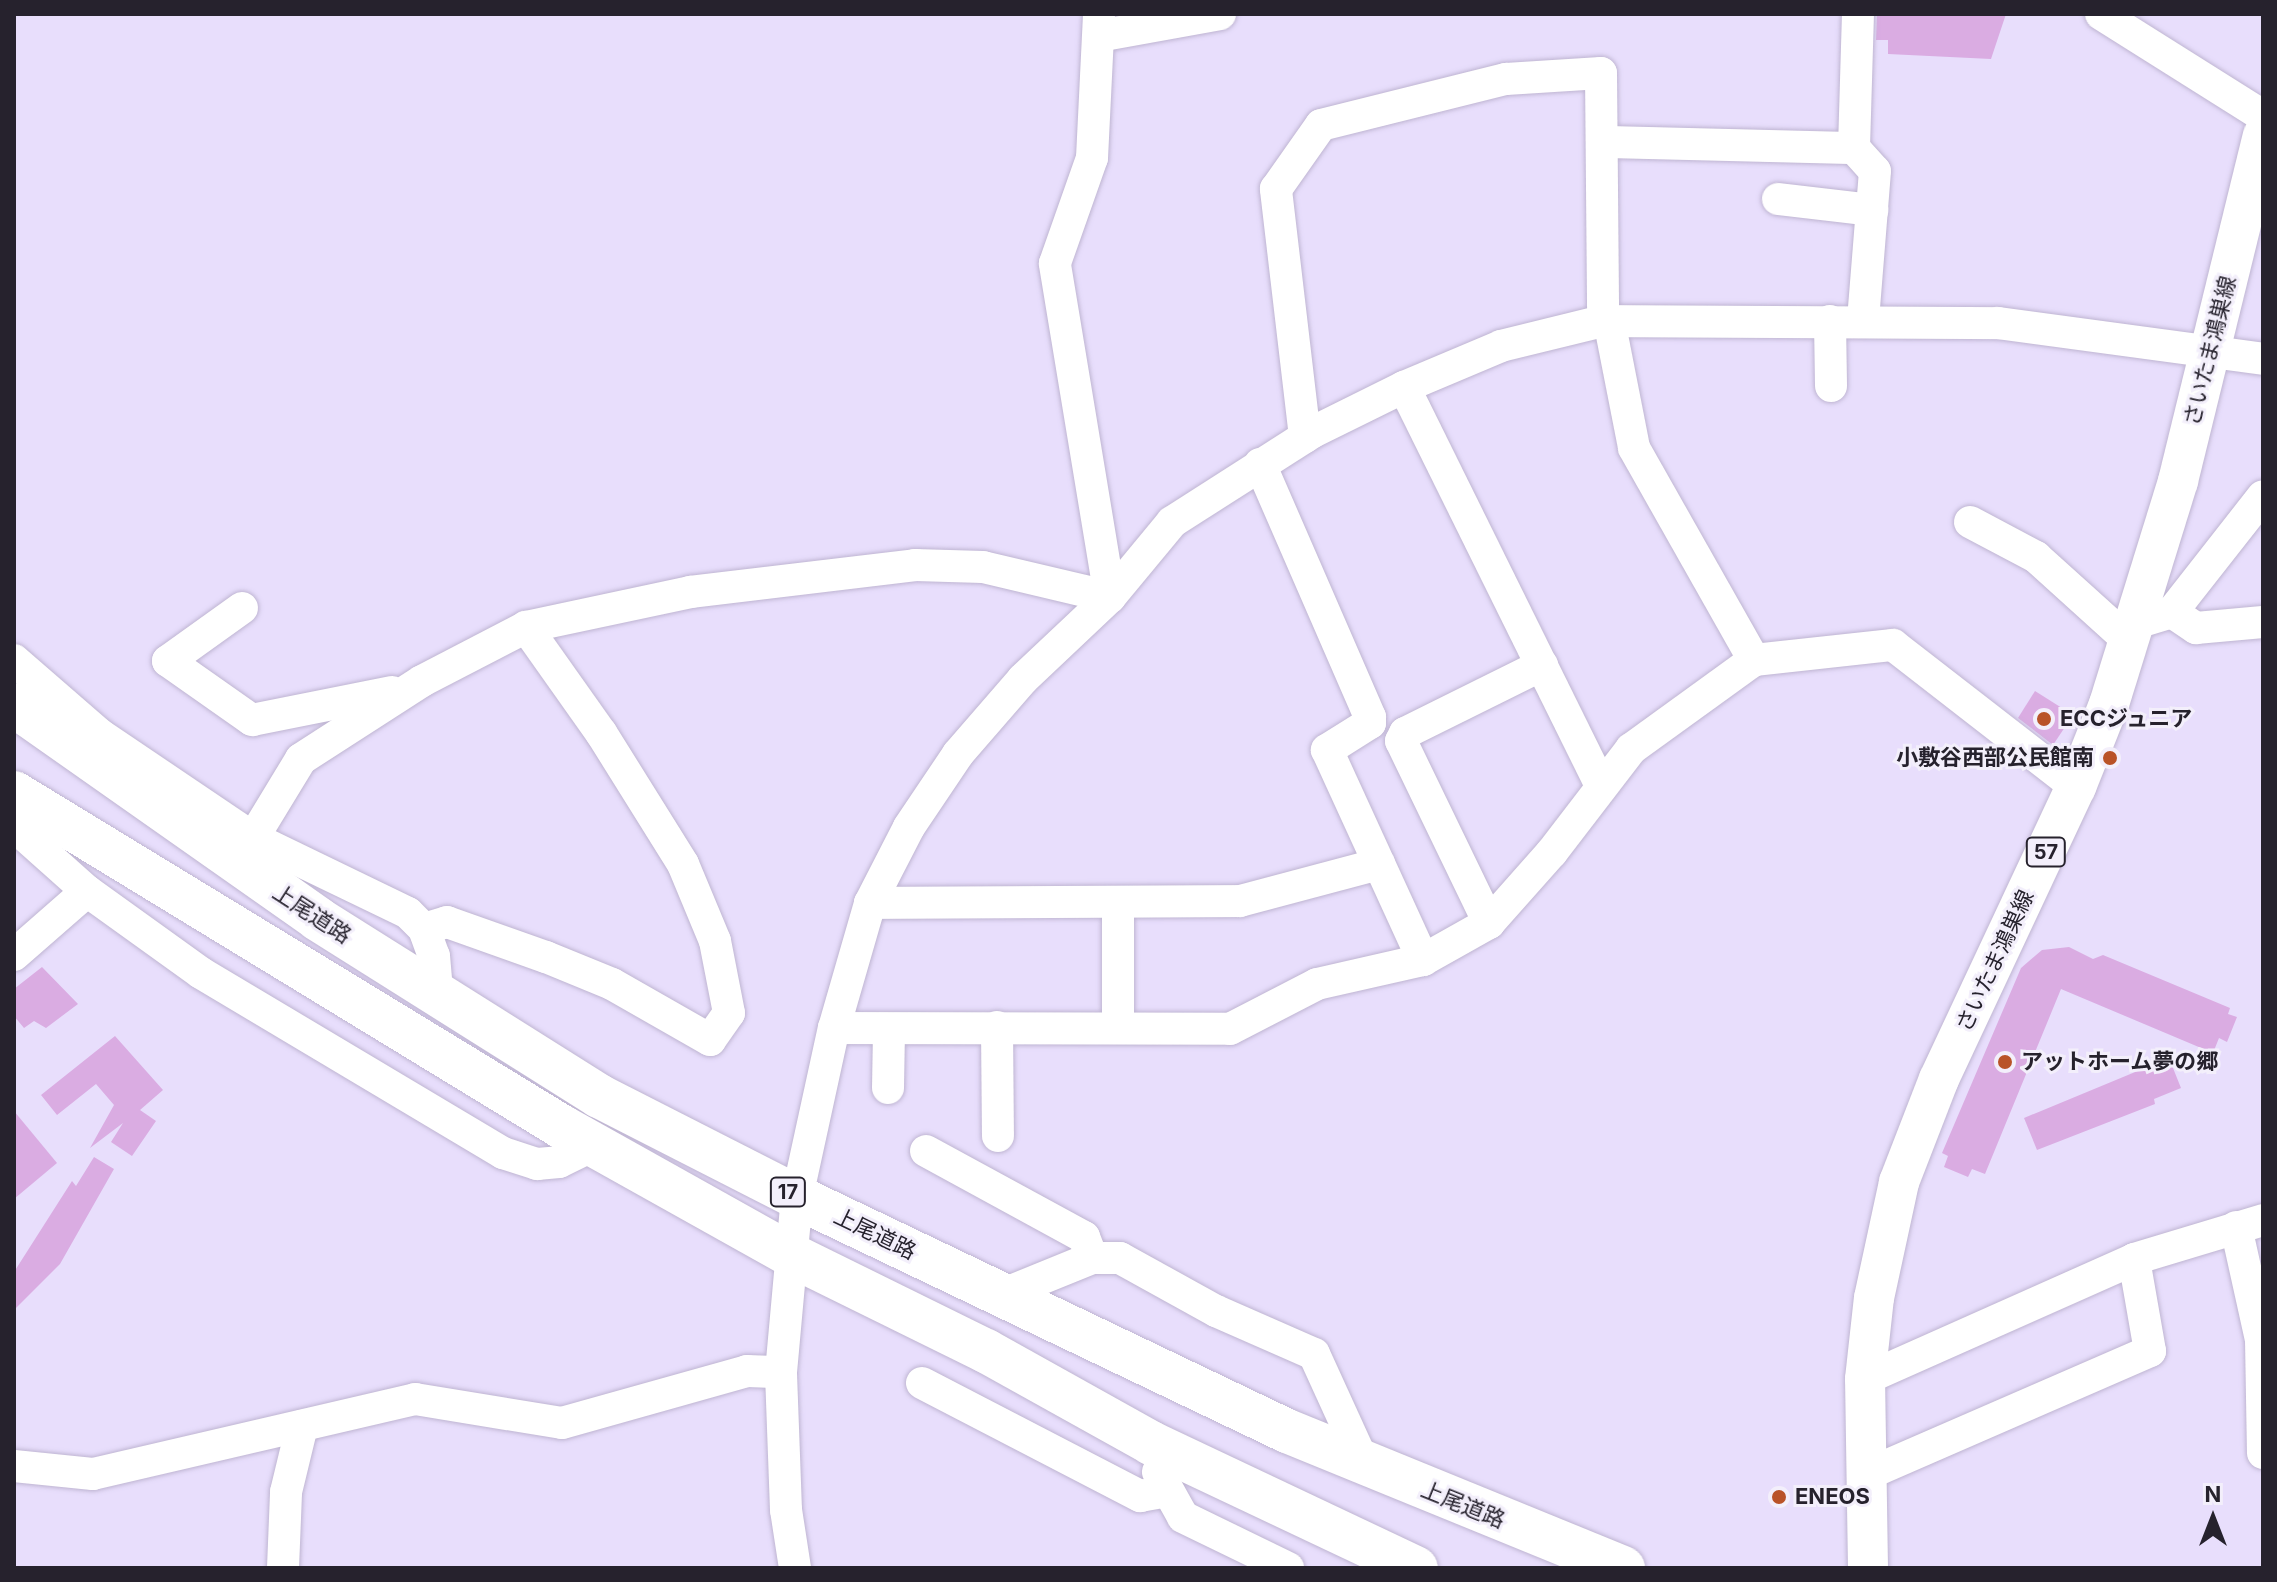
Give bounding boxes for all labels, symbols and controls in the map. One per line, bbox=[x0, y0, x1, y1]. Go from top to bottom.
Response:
street label: さいたま鴻巣線 bbox=[2179, 273, 2241, 429]
place label: ECCジュニア bbox=[2060, 706, 2194, 732]
marker: ECCジュニア bbox=[2035, 710, 2053, 728]
place label: 小敷谷西部公民館南 bbox=[1896, 745, 2094, 771]
marker: 小敷谷西部公民館南 bbox=[2101, 749, 2119, 767]
road number: 57 bbox=[2024, 836, 2068, 868]
street label: 上尾道路 bbox=[268, 879, 356, 949]
street label: さいたま鴻巣線 bbox=[1950, 886, 2040, 1036]
place label: アットホーム夢の郷 bbox=[2021, 1049, 2219, 1075]
marker: アットホーム夢の郷 bbox=[1996, 1053, 2014, 1071]
road number: 17 bbox=[768, 1176, 808, 1208]
street label: 上尾道路 bbox=[830, 1203, 920, 1265]
street label: 上尾道路 bbox=[1417, 1476, 1509, 1534]
north arrow bbox=[2173, 1478, 2253, 1558]
text: N bbox=[2205, 1481, 2221, 1507]
place label: ENEOS bbox=[1795, 1484, 1870, 1510]
marker: ENEOS bbox=[1770, 1488, 1788, 1506]

